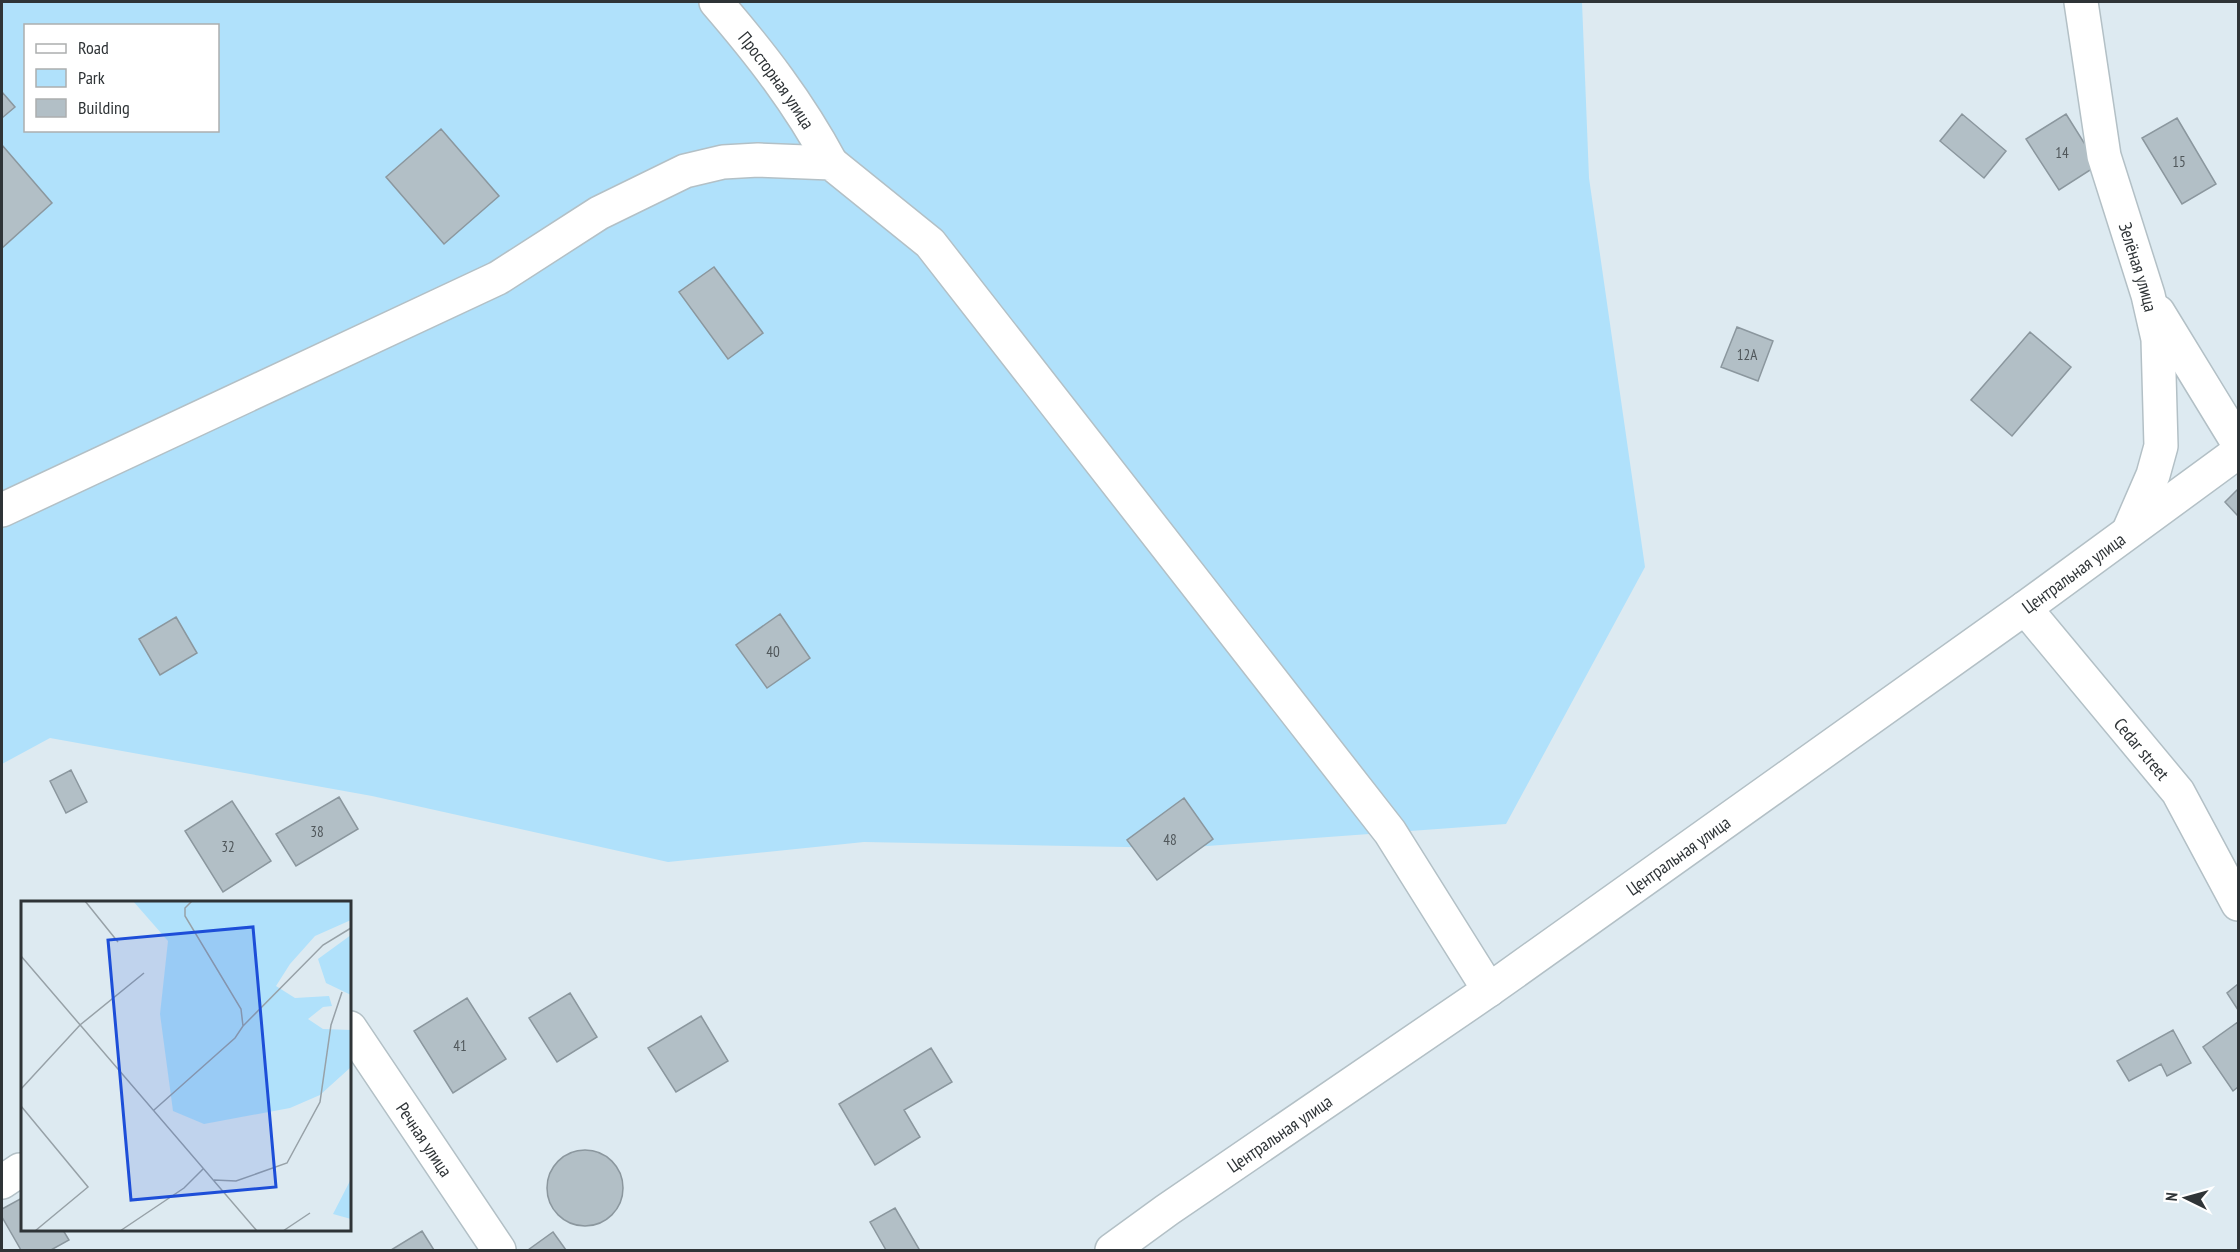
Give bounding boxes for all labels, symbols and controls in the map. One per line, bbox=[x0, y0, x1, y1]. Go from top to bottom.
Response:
legend bbox=[24, 24, 219, 132]
street label: Просторная улица bbox=[734, 26, 820, 133]
text: Road bbox=[78, 36, 109, 59]
text: Park bbox=[78, 66, 105, 89]
text: Building bbox=[78, 96, 130, 119]
house number: 14 bbox=[2055, 143, 2069, 162]
house number: 15 bbox=[2172, 152, 2186, 171]
street label: Зелёная улица bbox=[2114, 219, 2163, 314]
house number: 12А bbox=[1737, 345, 1758, 364]
street label: Центральная улица bbox=[2017, 527, 2129, 618]
house number: 40 bbox=[766, 642, 780, 661]
street label: Cedar street bbox=[2109, 713, 2175, 785]
street label: Центральная улица bbox=[1621, 810, 1734, 900]
house number: 38 bbox=[310, 822, 324, 841]
house number: 48 bbox=[1163, 830, 1177, 849]
house number: 32 bbox=[221, 837, 235, 856]
inset map bbox=[21, 901, 351, 1231]
house number: 41 bbox=[453, 1036, 467, 1055]
street label: Центральная улица bbox=[1222, 1089, 1336, 1177]
street label: Речная улица bbox=[391, 1098, 458, 1181]
north arrow bbox=[2156, 1168, 2216, 1228]
text: N bbox=[2161, 1192, 2181, 1202]

